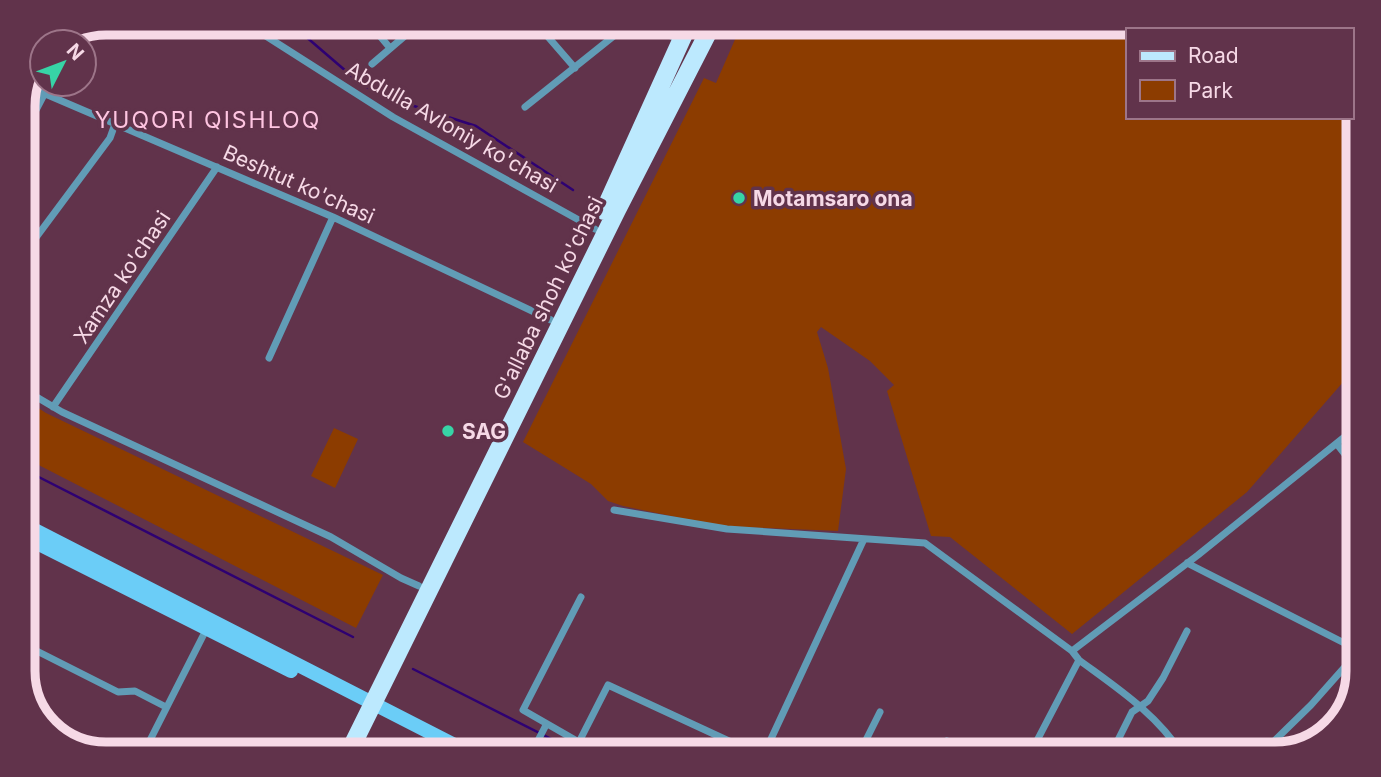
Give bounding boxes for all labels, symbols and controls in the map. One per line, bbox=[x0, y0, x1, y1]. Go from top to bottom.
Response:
north arrow bbox=[28, 28, 98, 98]
legend bbox=[1126, 28, 1353, 119]
text: N bbox=[62, 39, 89, 65]
text: Road bbox=[1188, 43, 1239, 68]
street label: Abdulla Avloniy ko'chasi bbox=[342, 56, 562, 198]
text: Park bbox=[1188, 78, 1233, 103]
district label: YUQORI QISHLOQ bbox=[95, 106, 321, 134]
street label: Beshtut ko'chasi bbox=[219, 139, 379, 229]
place label: Motamsaro ona bbox=[753, 186, 913, 211]
marker: Motamsaro ona bbox=[731, 190, 747, 206]
street label: G'allaba shoh ko'chasi bbox=[488, 192, 608, 404]
street label: Xamza ko'chasi bbox=[68, 206, 176, 348]
place label: SAG bbox=[462, 419, 506, 444]
marker: SAG bbox=[440, 423, 456, 439]

